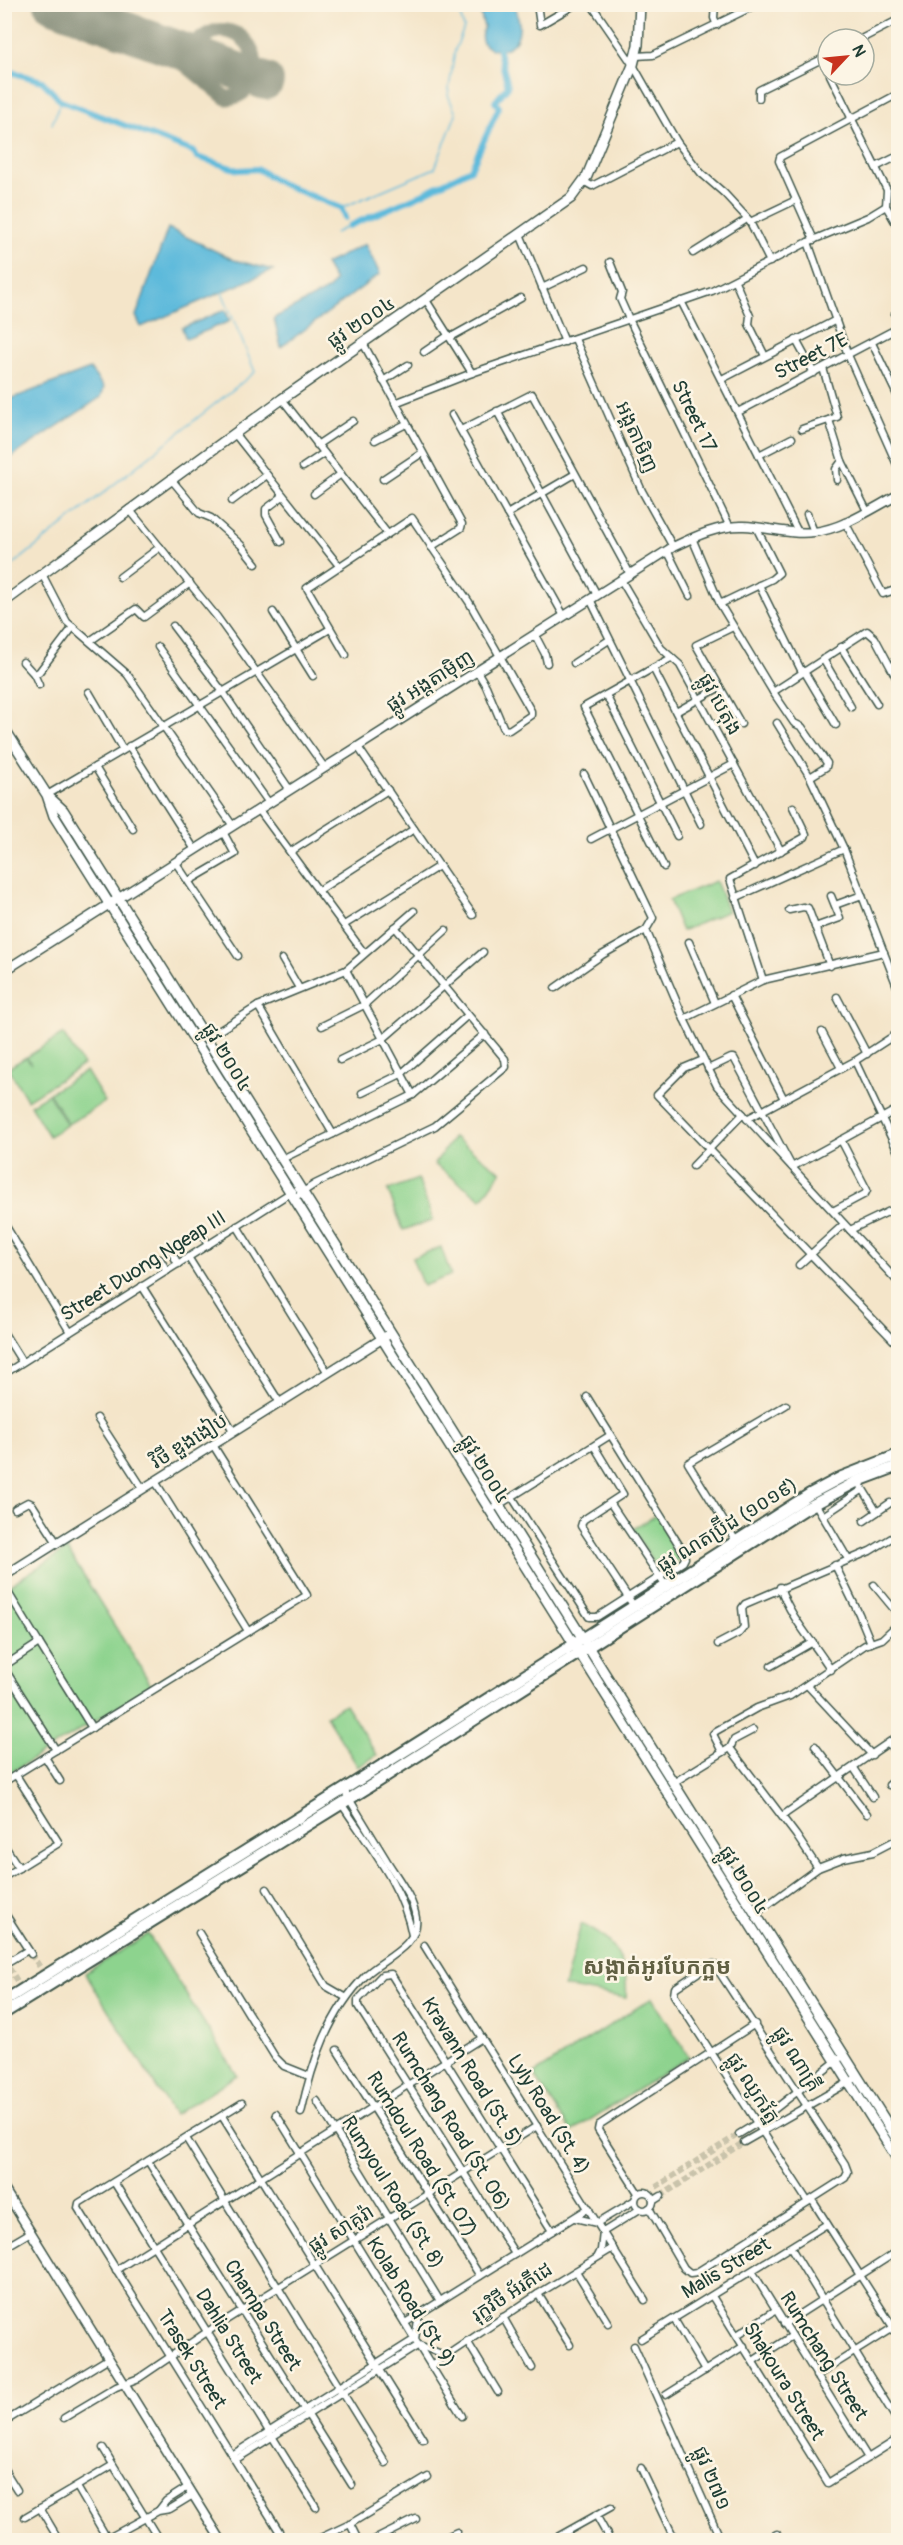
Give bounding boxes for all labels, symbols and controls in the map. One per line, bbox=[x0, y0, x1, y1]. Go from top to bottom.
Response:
north arrow bbox=[816, 27, 876, 87]
text: N bbox=[847, 42, 870, 60]
street label: ផ្លូវ ២០០៤ bbox=[322, 290, 403, 359]
street label: Street 7E bbox=[770, 327, 852, 385]
street label: Street 17 bbox=[666, 376, 722, 456]
street label: អង្គតាមិញ bbox=[610, 397, 664, 477]
street label: ផ្លូវ អង្តតាម៉ិញ bbox=[381, 644, 482, 723]
street label: ផ្លូវ បេតុង bbox=[688, 668, 747, 742]
street label: ផ្លូវ ២០០៤ bbox=[191, 1018, 258, 1099]
street label: Street Duong Ngeap III bbox=[56, 1205, 230, 1327]
street label: វិថី ឌួងងៀប bbox=[145, 1407, 232, 1474]
street label: ផ្លូវ ២០០៤ bbox=[449, 1430, 516, 1511]
street label: ផ្លូវ ណតប្រ៊ីដ (១០១៩) bbox=[651, 1470, 805, 1583]
street label: ផ្លូវ ២០០៤ bbox=[708, 1841, 775, 1922]
district label: សង្កាត់អូរបែកក្អម bbox=[583, 1953, 731, 1981]
street label: Kravann Road (St. 5) bbox=[416, 1993, 528, 2151]
street label: ផ្លូវ ណាគ្រី bbox=[762, 2022, 827, 2100]
street label: Rumchang Road (St. 06) bbox=[386, 2027, 516, 2215]
street label: ផ្លូវ ឈូករ័ត្ន bbox=[716, 2048, 785, 2131]
street label: Lyly Road (St. 4) bbox=[502, 2049, 596, 2179]
street label: Rumdoul Road (St. 07) bbox=[361, 2067, 483, 2241]
street label: Rumyoul Road (St. 8) bbox=[336, 2111, 450, 2273]
street label: ផ្លូវ សាគូរ៉ា bbox=[303, 2199, 382, 2264]
street label: Malis Street bbox=[677, 2231, 776, 2304]
street label: Kolab Road (St. 9) bbox=[361, 2232, 461, 2372]
street label: Champa Street bbox=[219, 2255, 308, 2376]
street label: រុក្ខវិថី អ័រគីដេ bbox=[466, 2256, 558, 2328]
street label: Dahlia Street bbox=[190, 2284, 269, 2389]
street label: Rumchang Street bbox=[774, 2287, 874, 2426]
street label: Trasek Street bbox=[152, 2305, 233, 2414]
street label: Shakoura Street bbox=[738, 2317, 831, 2445]
street label: ផ្លូវ ២៧១ bbox=[682, 2442, 737, 2516]

